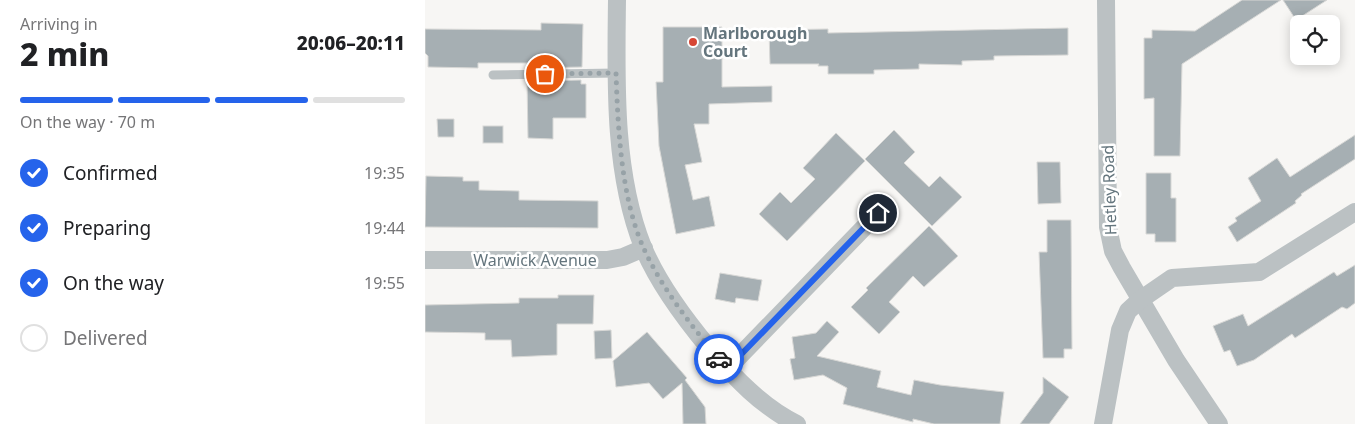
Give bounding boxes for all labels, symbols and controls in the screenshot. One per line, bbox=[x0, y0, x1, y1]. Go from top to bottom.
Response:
text: Arriving in bbox=[20, 13, 98, 35]
map controls bbox=[1290, 15, 1340, 65]
button: locate bbox=[1290, 15, 1340, 65]
place label: Marlborough Court bbox=[703, 22, 807, 62]
text: 20:06–20:11 bbox=[297, 30, 405, 56]
text: 2 min bbox=[20, 32, 109, 75]
marker: Marlborough Court bbox=[687, 36, 699, 48]
pin bbox=[524, 53, 566, 95]
icon: bag bbox=[531, 60, 559, 88]
text: On the way · 70 m bbox=[20, 111, 155, 133]
street label: Hetley Road bbox=[1096, 145, 1122, 235]
icon: check bbox=[20, 159, 48, 187]
text: Confirmed bbox=[63, 160, 158, 186]
text: 19:35 bbox=[364, 162, 405, 184]
pin bbox=[857, 192, 899, 234]
icon: home bbox=[864, 199, 892, 227]
icon: check bbox=[20, 214, 48, 242]
text: Preparing bbox=[63, 215, 151, 241]
text: 19:44 bbox=[364, 217, 405, 239]
street label: Warwick Avenue bbox=[473, 249, 597, 271]
icon: check bbox=[20, 269, 48, 297]
text: On the way bbox=[63, 270, 164, 296]
text: 19:55 bbox=[364, 272, 405, 294]
text: Delivered bbox=[63, 325, 148, 351]
courier bbox=[694, 334, 744, 384]
icon: car bbox=[705, 345, 733, 373]

